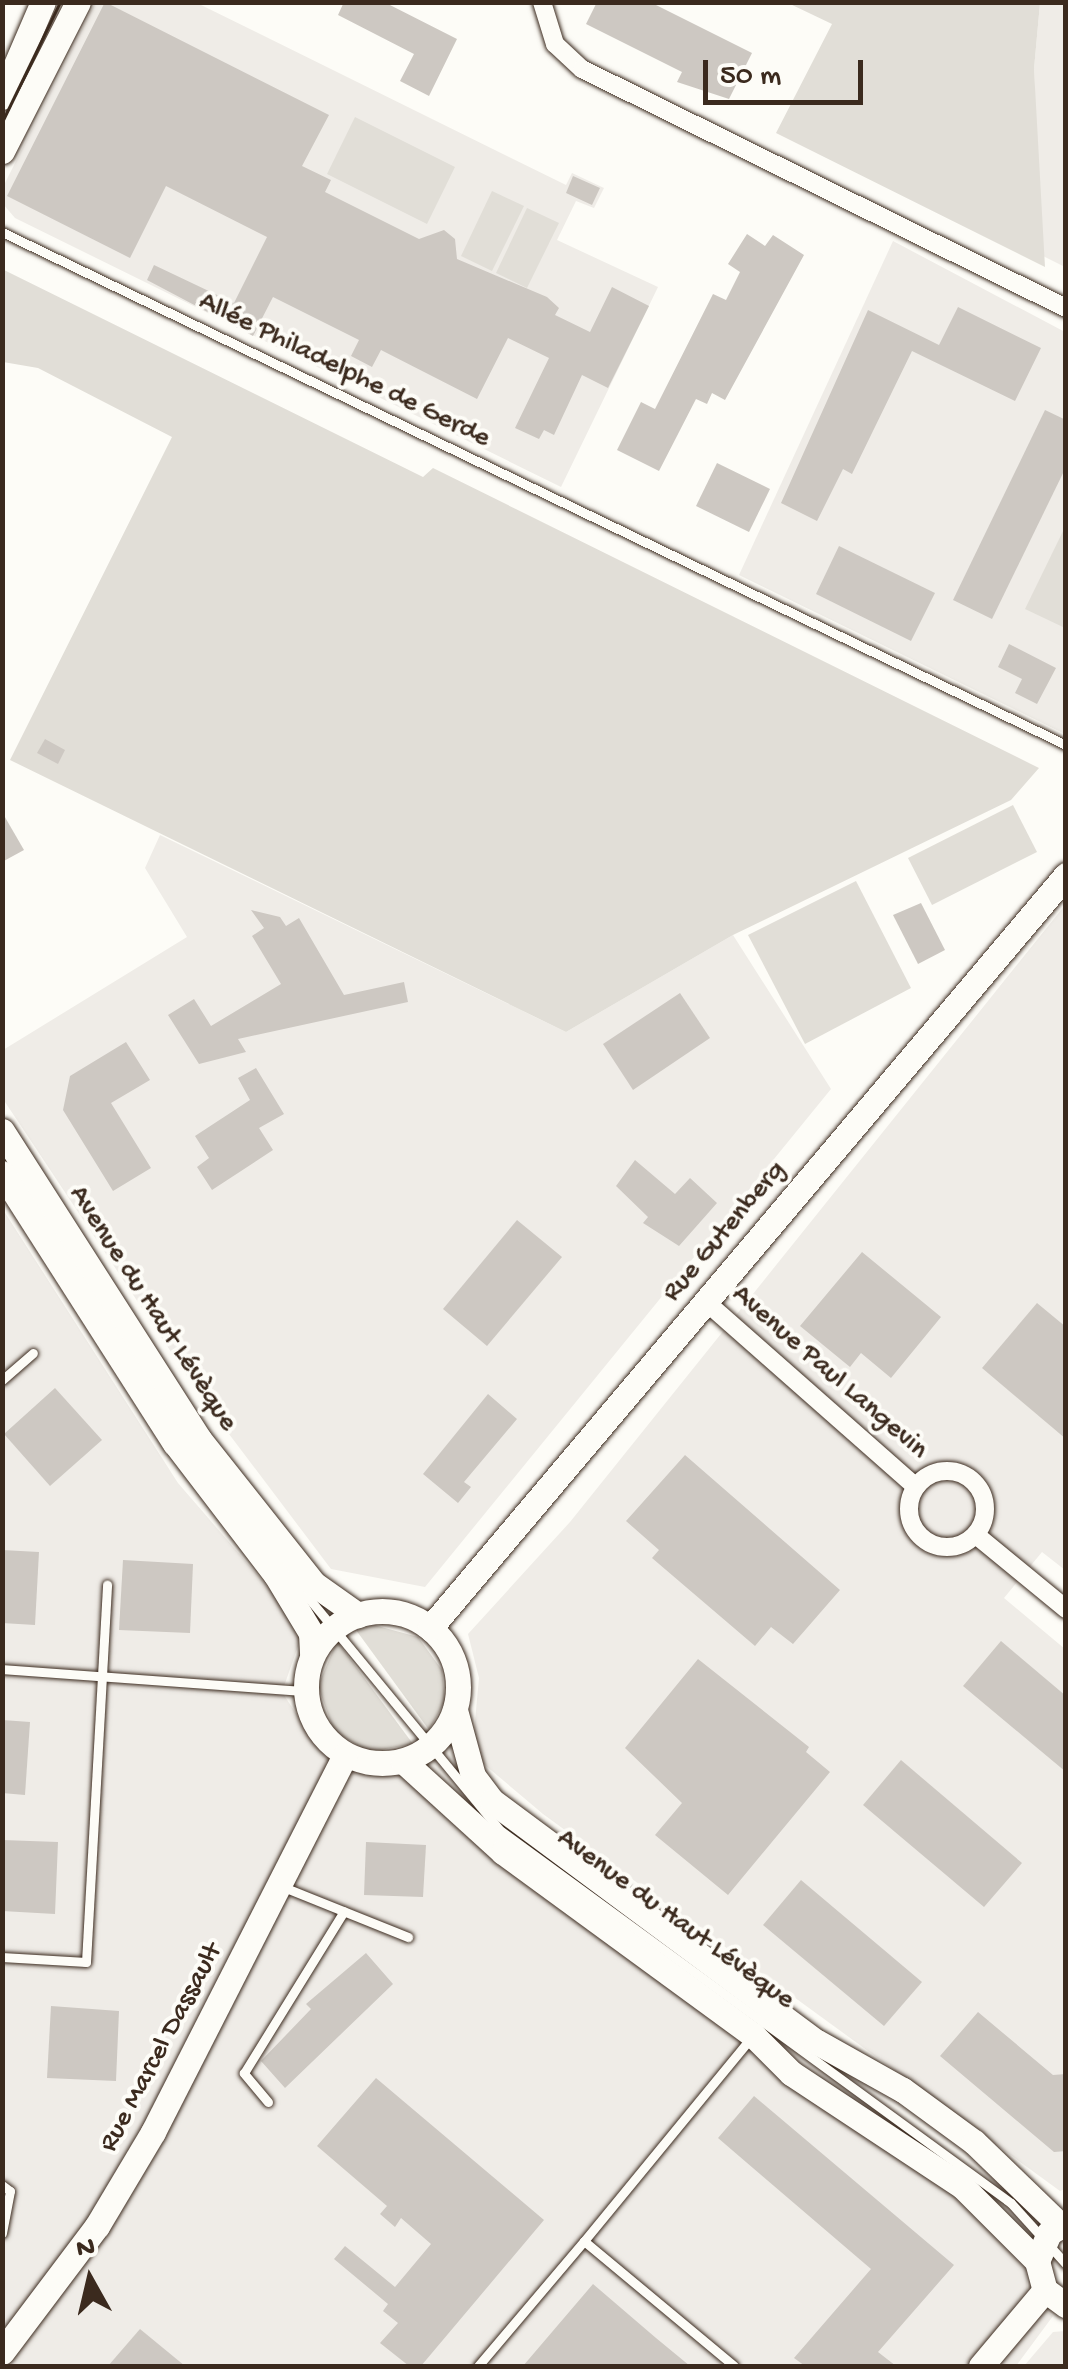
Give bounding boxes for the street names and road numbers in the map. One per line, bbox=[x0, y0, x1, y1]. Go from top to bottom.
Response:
street label: Allée Philadelphe de Gerde bbox=[193, 286, 495, 456]
street label: Rue Gutenberg bbox=[656, 1155, 794, 1309]
street label: Avenue du Haut Lévèque bbox=[60, 1180, 244, 1438]
street label: Avenue Paul Langevin bbox=[724, 1279, 934, 1467]
street label: Avenue du Haut Lévèque bbox=[550, 1822, 800, 2018]
street label: Rue Marcel Dassault bbox=[93, 1938, 231, 2158]

